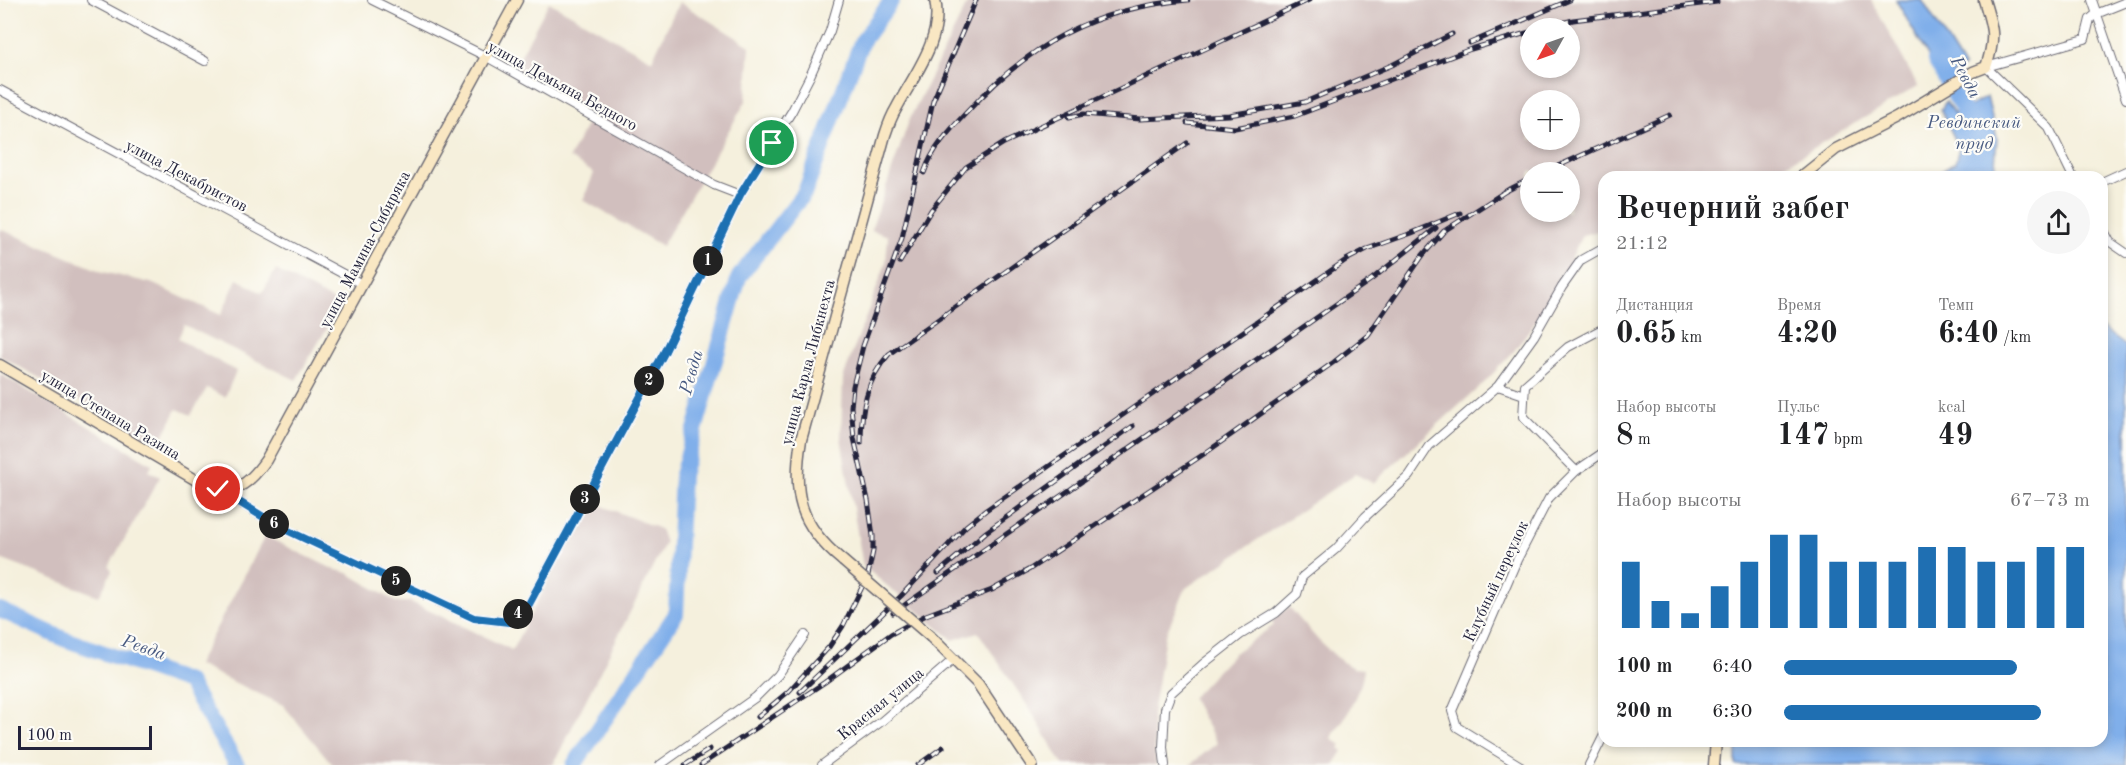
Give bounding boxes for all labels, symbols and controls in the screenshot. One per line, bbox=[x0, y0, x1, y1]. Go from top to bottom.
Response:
north arrow bbox=[1520, 18, 1580, 78]
map controls bbox=[1520, 18, 1580, 222]
street label: улица Демьяна Бедного bbox=[485, 39, 639, 135]
water label: Ревда bbox=[1946, 52, 1984, 102]
button: + bbox=[1520, 90, 1580, 150]
water label: Ревдинский пруд bbox=[1926, 114, 2021, 153]
pin bbox=[746, 117, 797, 168]
icon: arrive bbox=[755, 126, 788, 159]
street label: улица Декабристов bbox=[122, 138, 250, 216]
button: − bbox=[1520, 162, 1580, 222]
street label: улица Мамина-Сибиряка bbox=[317, 169, 414, 331]
button: share bbox=[2027, 191, 2090, 254]
text: Вечерний забег bbox=[1616, 193, 1849, 226]
text: 21:12 bbox=[1616, 234, 1668, 254]
pin: 1 bbox=[693, 246, 723, 276]
text: 1 bbox=[703, 253, 713, 269]
street label: улица Карла Либкнехта bbox=[779, 278, 839, 447]
text: Дистанция bbox=[1616, 298, 1693, 314]
text: Время bbox=[1777, 298, 1821, 314]
text: Темп bbox=[1938, 298, 1974, 314]
text: 0.65 bbox=[1616, 319, 1677, 349]
text: 4:20 bbox=[1777, 319, 1838, 349]
text: 6:40 bbox=[1938, 319, 1999, 349]
text: km bbox=[1677, 330, 1702, 346]
text: /km bbox=[1999, 330, 2031, 346]
water label: Ревда bbox=[677, 348, 707, 398]
pin: 2 bbox=[634, 366, 664, 396]
street label: улица Степана Разина bbox=[37, 368, 183, 464]
text: 2 bbox=[644, 373, 654, 389]
text: Набор высоты bbox=[1616, 400, 1716, 416]
text: Пульс bbox=[1777, 400, 1820, 416]
text: kcal bbox=[1938, 400, 1966, 416]
text: 8 bbox=[1616, 421, 1633, 451]
text: 147 bbox=[1777, 421, 1829, 451]
text: 49 bbox=[1938, 421, 1973, 451]
text: m bbox=[1633, 432, 1651, 448]
text: bpm bbox=[1829, 432, 1863, 448]
pin bbox=[192, 463, 243, 514]
icon: check bbox=[201, 472, 234, 505]
pin: 3 bbox=[570, 484, 600, 514]
text: 3 bbox=[580, 491, 590, 507]
text: Набор высоты bbox=[1616, 491, 1742, 511]
text: 67–73 m bbox=[2010, 491, 2090, 511]
pin: 6 bbox=[259, 509, 289, 539]
text: 6 bbox=[269, 516, 279, 532]
street label: Клубный переулок bbox=[1462, 519, 1532, 645]
pin: 5 bbox=[381, 566, 411, 596]
text: 5 bbox=[391, 573, 401, 589]
pin: 4 bbox=[503, 599, 533, 629]
text: 4 bbox=[513, 606, 523, 622]
water label: Ревда bbox=[118, 632, 168, 664]
text: 100 m bbox=[1616, 657, 1672, 677]
text: 6:40 bbox=[1712, 657, 1752, 677]
street label: Красная улица bbox=[835, 665, 927, 744]
text: 200 m bbox=[1616, 702, 1672, 722]
text: 6:30 bbox=[1712, 702, 1752, 722]
scale bar bbox=[18, 723, 152, 750]
text: 100 m bbox=[27, 728, 72, 744]

